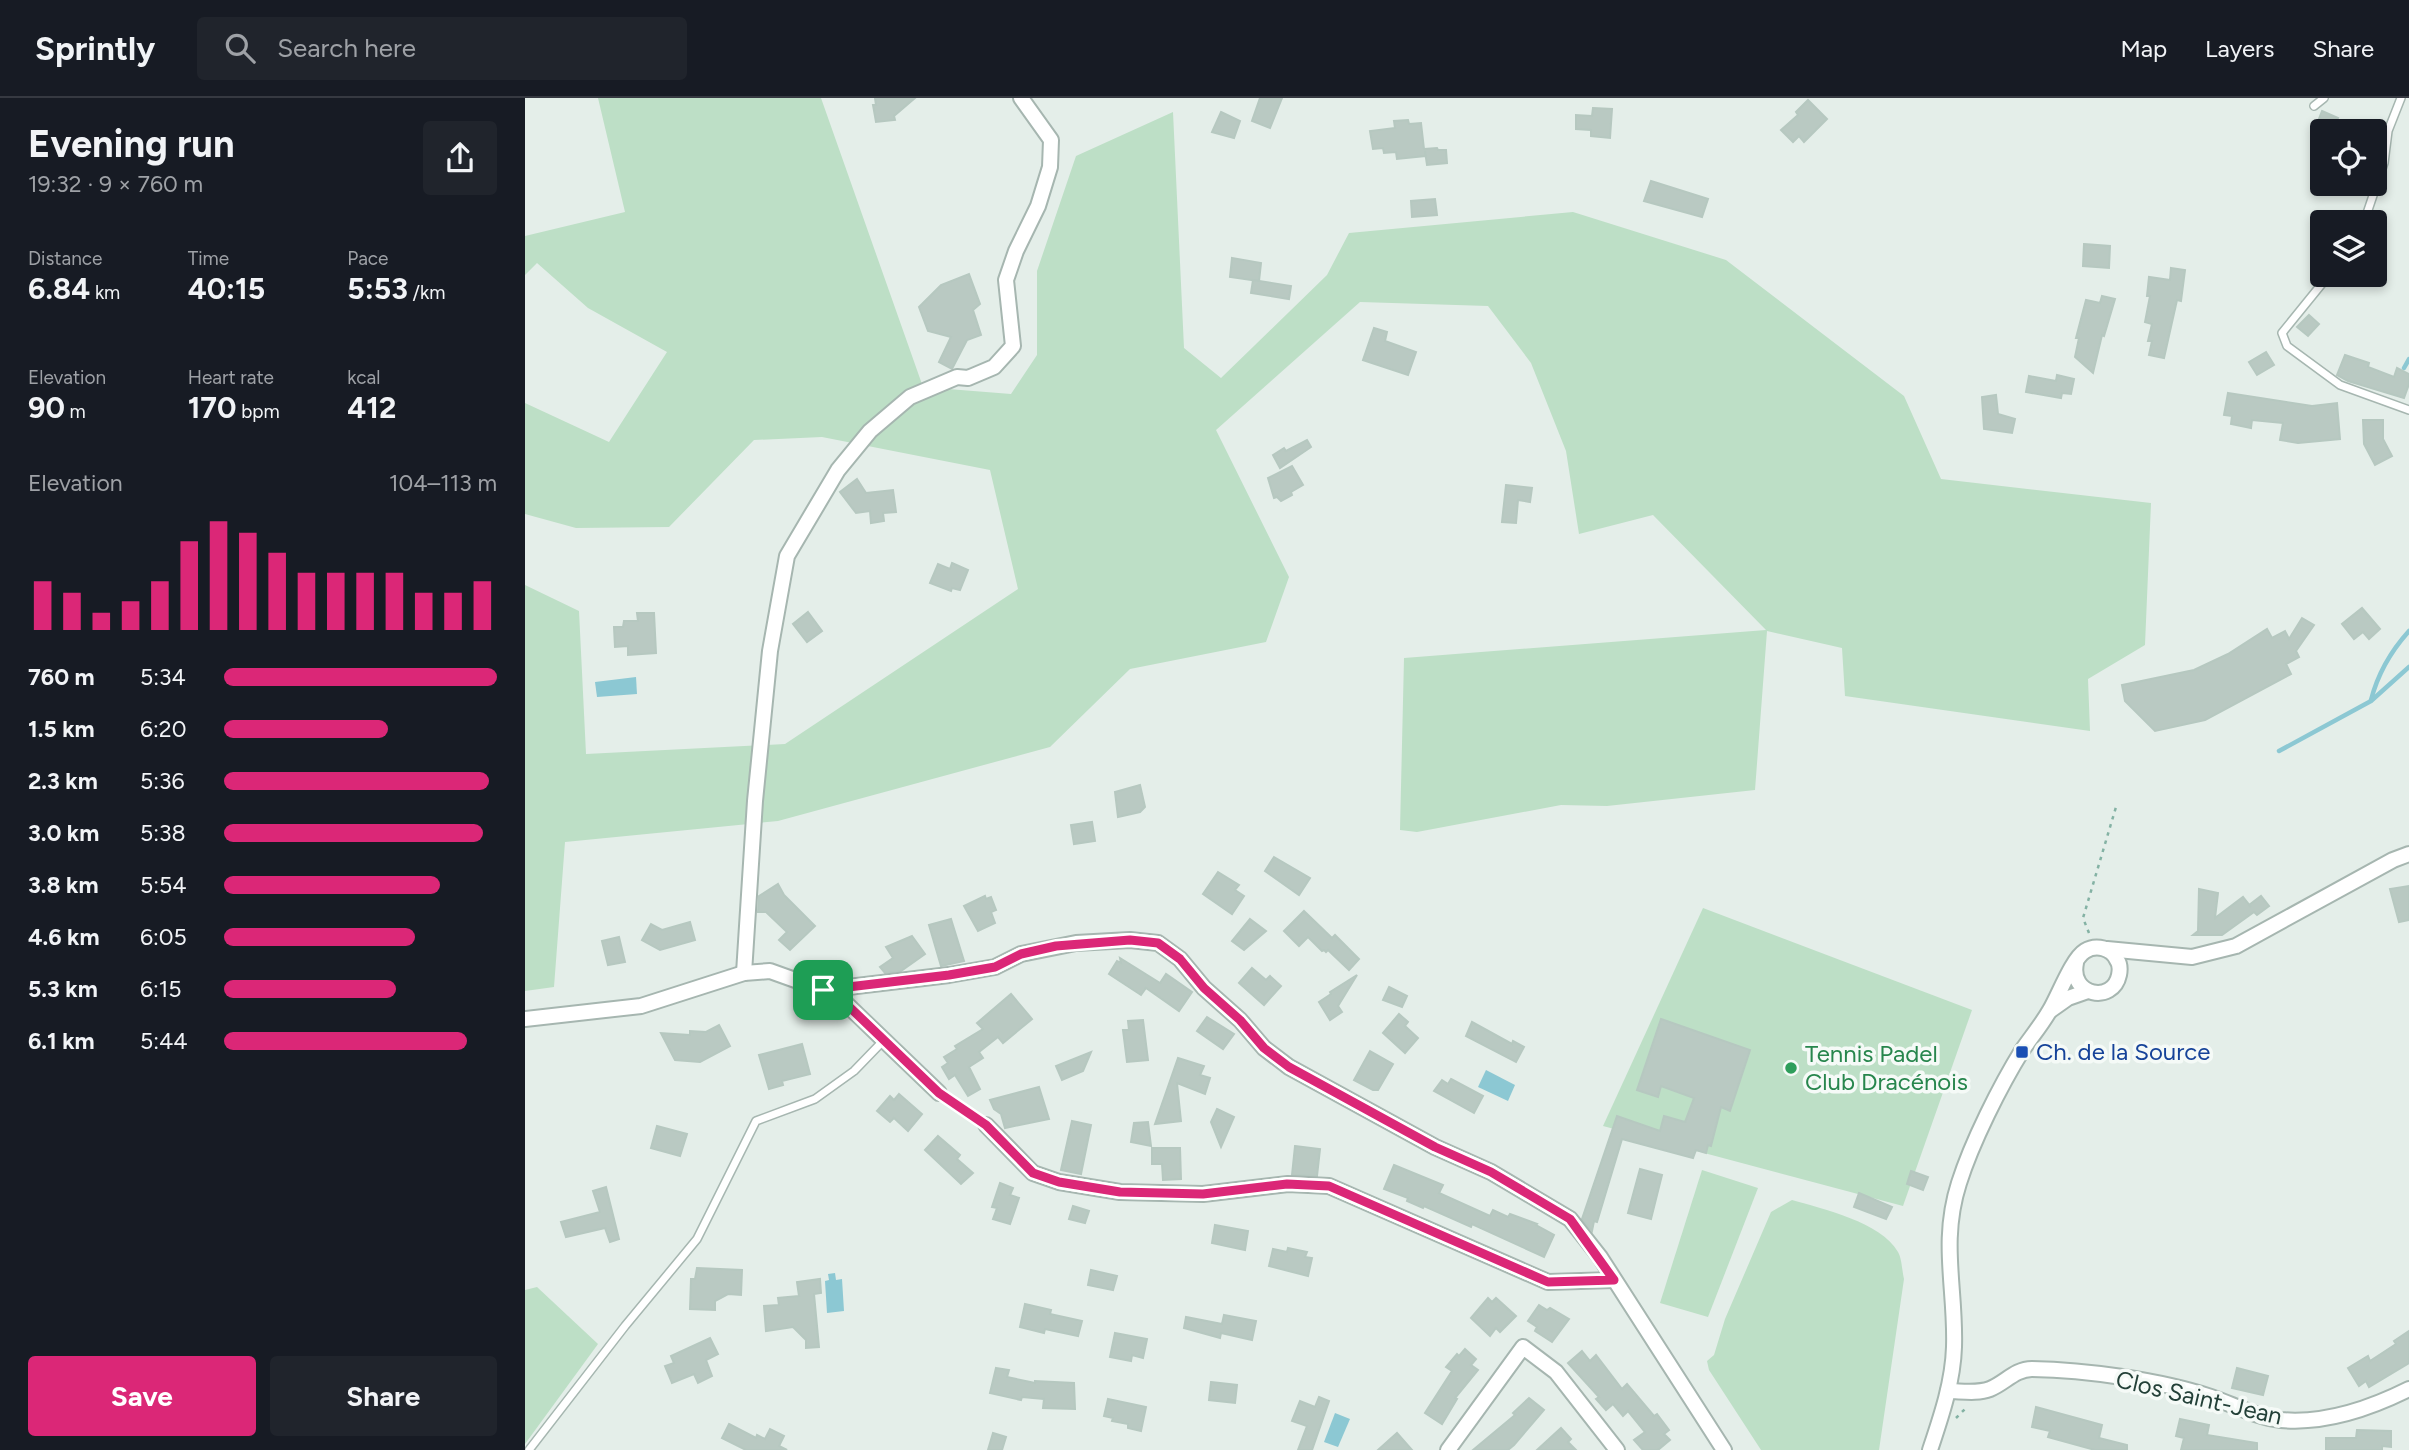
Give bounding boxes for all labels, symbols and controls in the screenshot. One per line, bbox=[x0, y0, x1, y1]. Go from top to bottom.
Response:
search box bbox=[197, 17, 687, 80]
text: Sprintly bbox=[35, 29, 155, 68]
icon: search bbox=[221, 29, 259, 67]
text: Search here bbox=[277, 32, 416, 64]
text: Map bbox=[2120, 34, 2167, 63]
text: Layers bbox=[2205, 34, 2274, 63]
text: Share bbox=[2312, 34, 2374, 63]
map controls bbox=[2310, 119, 2387, 287]
button: locate bbox=[2310, 119, 2387, 196]
text: Evening run bbox=[28, 121, 235, 167]
button: share bbox=[423, 121, 497, 195]
text: 19:32 · 9 × 760 m bbox=[28, 170, 203, 198]
button: layers bbox=[2310, 210, 2387, 287]
text: Distance bbox=[28, 247, 102, 270]
text: Time bbox=[188, 247, 229, 270]
text: Pace bbox=[347, 247, 388, 270]
text: 6.84 bbox=[28, 270, 90, 307]
text: 40:15 bbox=[188, 270, 265, 307]
text: 5:53 bbox=[347, 270, 408, 307]
text: km bbox=[90, 281, 120, 304]
text: /km bbox=[408, 281, 445, 304]
text: Elevation bbox=[28, 366, 106, 389]
text: Heart rate bbox=[188, 366, 274, 389]
text: kcal bbox=[347, 366, 381, 389]
text: 90 bbox=[28, 389, 65, 426]
text: 170 bbox=[188, 389, 236, 426]
text: 412 bbox=[347, 389, 396, 426]
text: m bbox=[65, 400, 86, 423]
text: bpm bbox=[236, 400, 280, 423]
text: Elevation bbox=[28, 469, 123, 497]
text: 104–113 m bbox=[389, 469, 497, 497]
text: 760 m bbox=[28, 663, 95, 691]
text: 5:34 bbox=[140, 663, 186, 691]
text: 1.5 km bbox=[28, 715, 95, 743]
text: 6:20 bbox=[140, 715, 186, 743]
text: 2.3 km bbox=[28, 767, 98, 795]
text: 5:36 bbox=[140, 767, 185, 795]
text: 3.0 km bbox=[28, 819, 99, 847]
text: 5:38 bbox=[140, 819, 186, 847]
text: 3.8 km bbox=[28, 871, 98, 899]
text: 5:54 bbox=[140, 871, 187, 899]
text: 4.6 km bbox=[28, 923, 100, 951]
text: 6:05 bbox=[140, 923, 187, 951]
pin bbox=[793, 960, 853, 1020]
icon: arrive bbox=[804, 971, 842, 1009]
text: 5.3 km bbox=[28, 975, 98, 1003]
text: 6:15 bbox=[140, 975, 182, 1003]
text: 6.1 km bbox=[28, 1027, 95, 1055]
text: 5:44 bbox=[140, 1027, 188, 1055]
place label: Ch. de la Source bbox=[2036, 1037, 2210, 1066]
place label: Tennis Padel Club Dracénois bbox=[1805, 1039, 1968, 1096]
marker: Ch. de la Source bbox=[2014, 1044, 2030, 1060]
marker: Tennis Padel Club Dracénois bbox=[1783, 1060, 1799, 1076]
button: Save bbox=[28, 1356, 256, 1436]
button: Share bbox=[270, 1356, 497, 1436]
street label: Clos Saint-Jean bbox=[2113, 1364, 2285, 1431]

